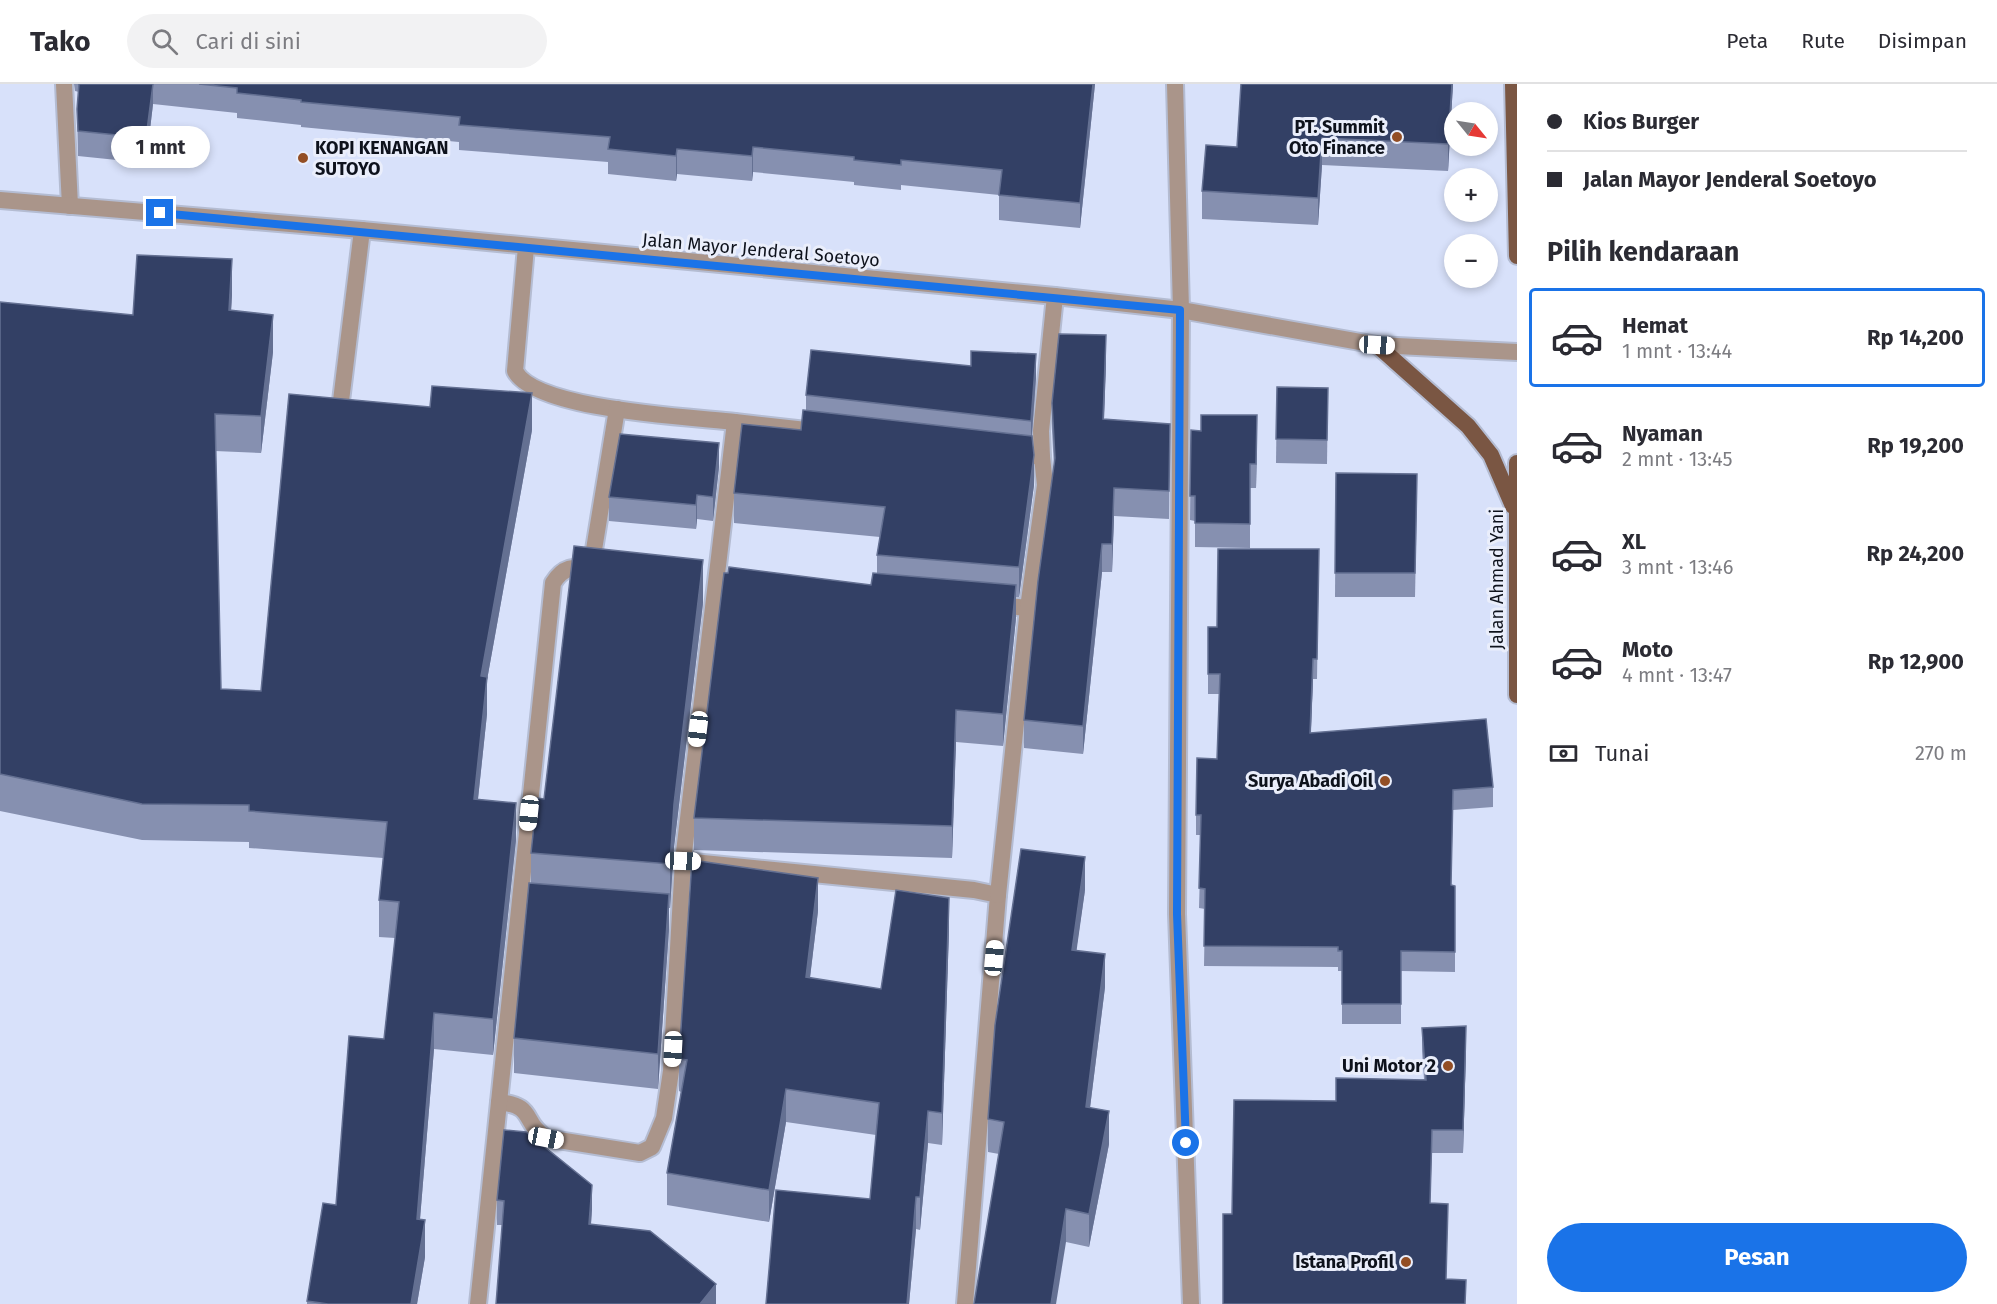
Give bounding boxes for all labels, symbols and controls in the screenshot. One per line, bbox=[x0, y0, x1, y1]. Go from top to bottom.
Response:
search box bbox=[127, 14, 547, 68]
text: Tako bbox=[30, 25, 91, 58]
icon: search bbox=[148, 25, 181, 58]
text: Cari di sini bbox=[196, 28, 301, 55]
text: Peta bbox=[1726, 28, 1768, 54]
text: Rute bbox=[1801, 28, 1845, 54]
text: Disimpan bbox=[1878, 28, 1967, 54]
north arrow bbox=[1444, 102, 1498, 156]
map controls bbox=[1444, 102, 1498, 288]
text: Kios Burger bbox=[1583, 108, 1699, 135]
place label: PT. Summit Oto Finance bbox=[1289, 116, 1386, 159]
callout: 1 mnt bbox=[110, 126, 210, 168]
marker: PT. Summit Oto Finance bbox=[1390, 130, 1404, 144]
text: 1 mnt bbox=[135, 135, 186, 159]
place label: KOPI KENANGAN SUTOYO bbox=[315, 137, 448, 180]
marker: KOPI KENANGAN SUTOYO bbox=[296, 151, 310, 165]
text: Jalan Mayor Jenderal Soetoyo bbox=[1583, 166, 1877, 193]
button: + bbox=[1444, 168, 1498, 222]
route end bbox=[146, 199, 173, 226]
street label: Jalan Mayor Jenderal Soetoyo bbox=[641, 229, 881, 271]
button: − bbox=[1444, 234, 1498, 288]
text: Pilih kendaraan bbox=[1547, 236, 1739, 268]
icon: car bbox=[1550, 311, 1604, 365]
text: Hemat bbox=[1622, 312, 1688, 339]
text: Rp 14,200 bbox=[1867, 324, 1964, 351]
car bbox=[1359, 335, 1395, 355]
text: 1 mnt · 13:44 bbox=[1622, 339, 1732, 363]
icon: car bbox=[1550, 419, 1604, 473]
text: Nyaman bbox=[1622, 420, 1703, 447]
text: Rp 19,200 bbox=[1867, 432, 1964, 459]
text: 2 mnt · 13:45 bbox=[1622, 447, 1732, 471]
street label: Jalan Ahmad Yani bbox=[1486, 509, 1508, 649]
icon: car bbox=[1550, 527, 1604, 581]
text: XL bbox=[1622, 528, 1646, 555]
text: Rp 24,200 bbox=[1867, 540, 1964, 567]
text: 3 mnt · 13:46 bbox=[1622, 555, 1733, 579]
icon: car bbox=[1550, 635, 1604, 689]
text: Moto bbox=[1622, 636, 1673, 663]
text: Rp 12,900 bbox=[1868, 648, 1964, 675]
text: 4 mnt · 13:47 bbox=[1622, 663, 1732, 687]
car bbox=[687, 710, 709, 748]
icon: cash bbox=[1547, 737, 1580, 770]
text: Tunai bbox=[1595, 740, 1649, 767]
text: 270 m bbox=[1915, 741, 1967, 765]
place label: Surya Abadi Oil bbox=[1248, 770, 1374, 792]
marker: Surya Abadi Oil bbox=[1378, 774, 1392, 788]
car bbox=[518, 794, 540, 832]
car bbox=[665, 851, 701, 871]
car bbox=[983, 939, 1005, 977]
car bbox=[663, 1031, 683, 1067]
place label: Uni Motor 2 bbox=[1342, 1055, 1436, 1077]
marker: Uni Motor 2 bbox=[1441, 1059, 1455, 1073]
car bbox=[527, 1126, 565, 1150]
route start bbox=[1172, 1129, 1199, 1156]
button: Pesan bbox=[1547, 1223, 1967, 1292]
place label: Istana Profil bbox=[1295, 1251, 1395, 1273]
marker: Istana Profil bbox=[1399, 1255, 1413, 1269]

